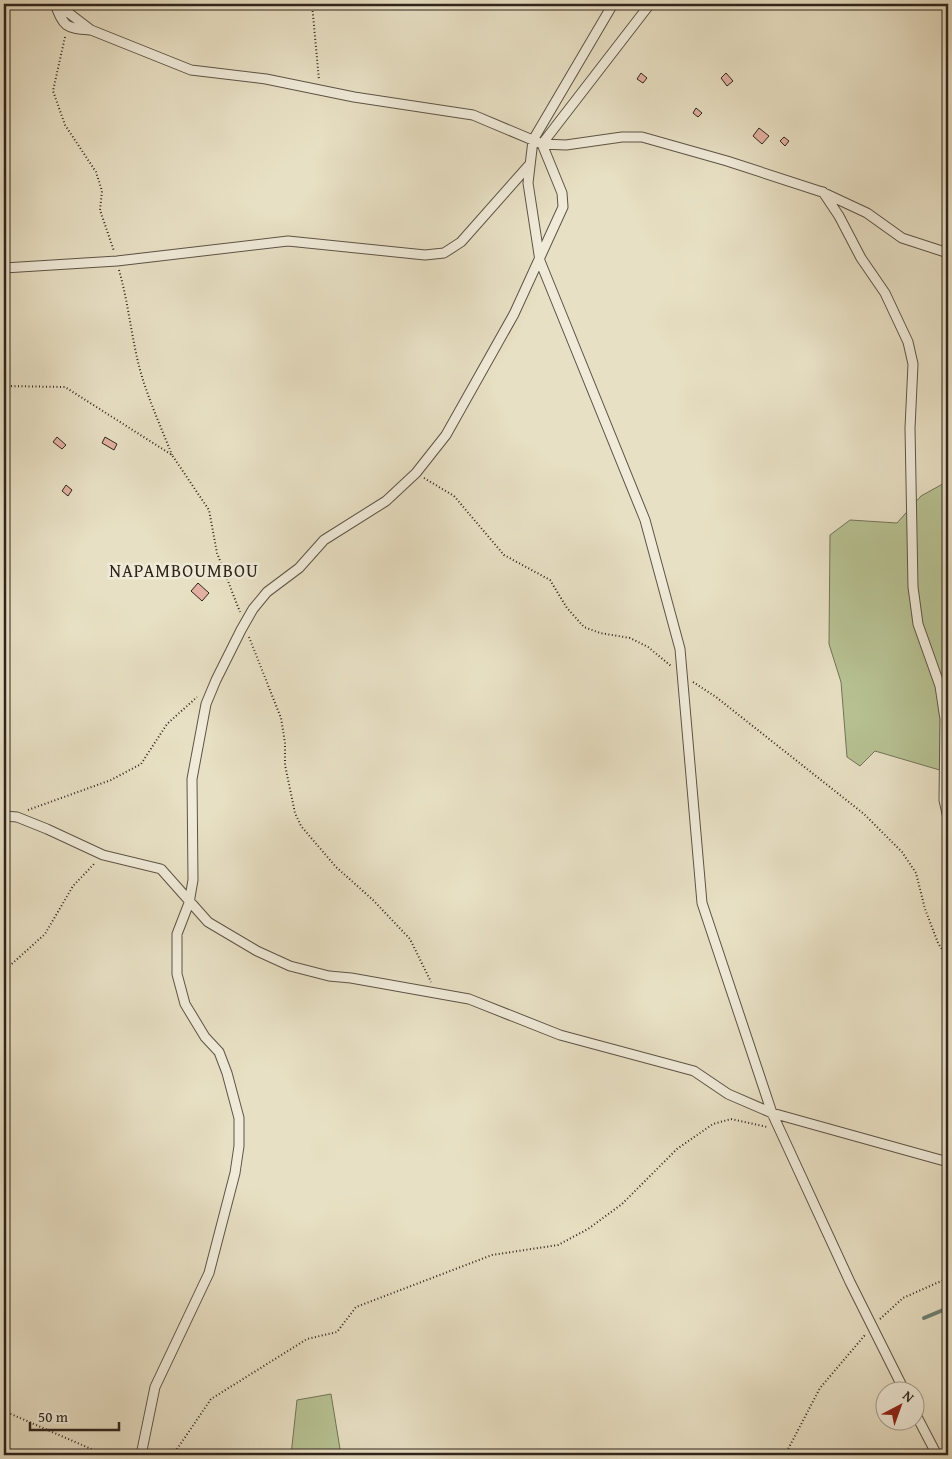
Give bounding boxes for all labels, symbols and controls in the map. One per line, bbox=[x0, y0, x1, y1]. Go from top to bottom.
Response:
district label: NAPAMBOUMBOU bbox=[109, 557, 259, 584]
north arrow bbox=[874, 1382, 924, 1432]
text: N bbox=[898, 1386, 919, 1407]
scale bar bbox=[30, 1399, 119, 1431]
text: 50 m bbox=[38, 1406, 69, 1427]

